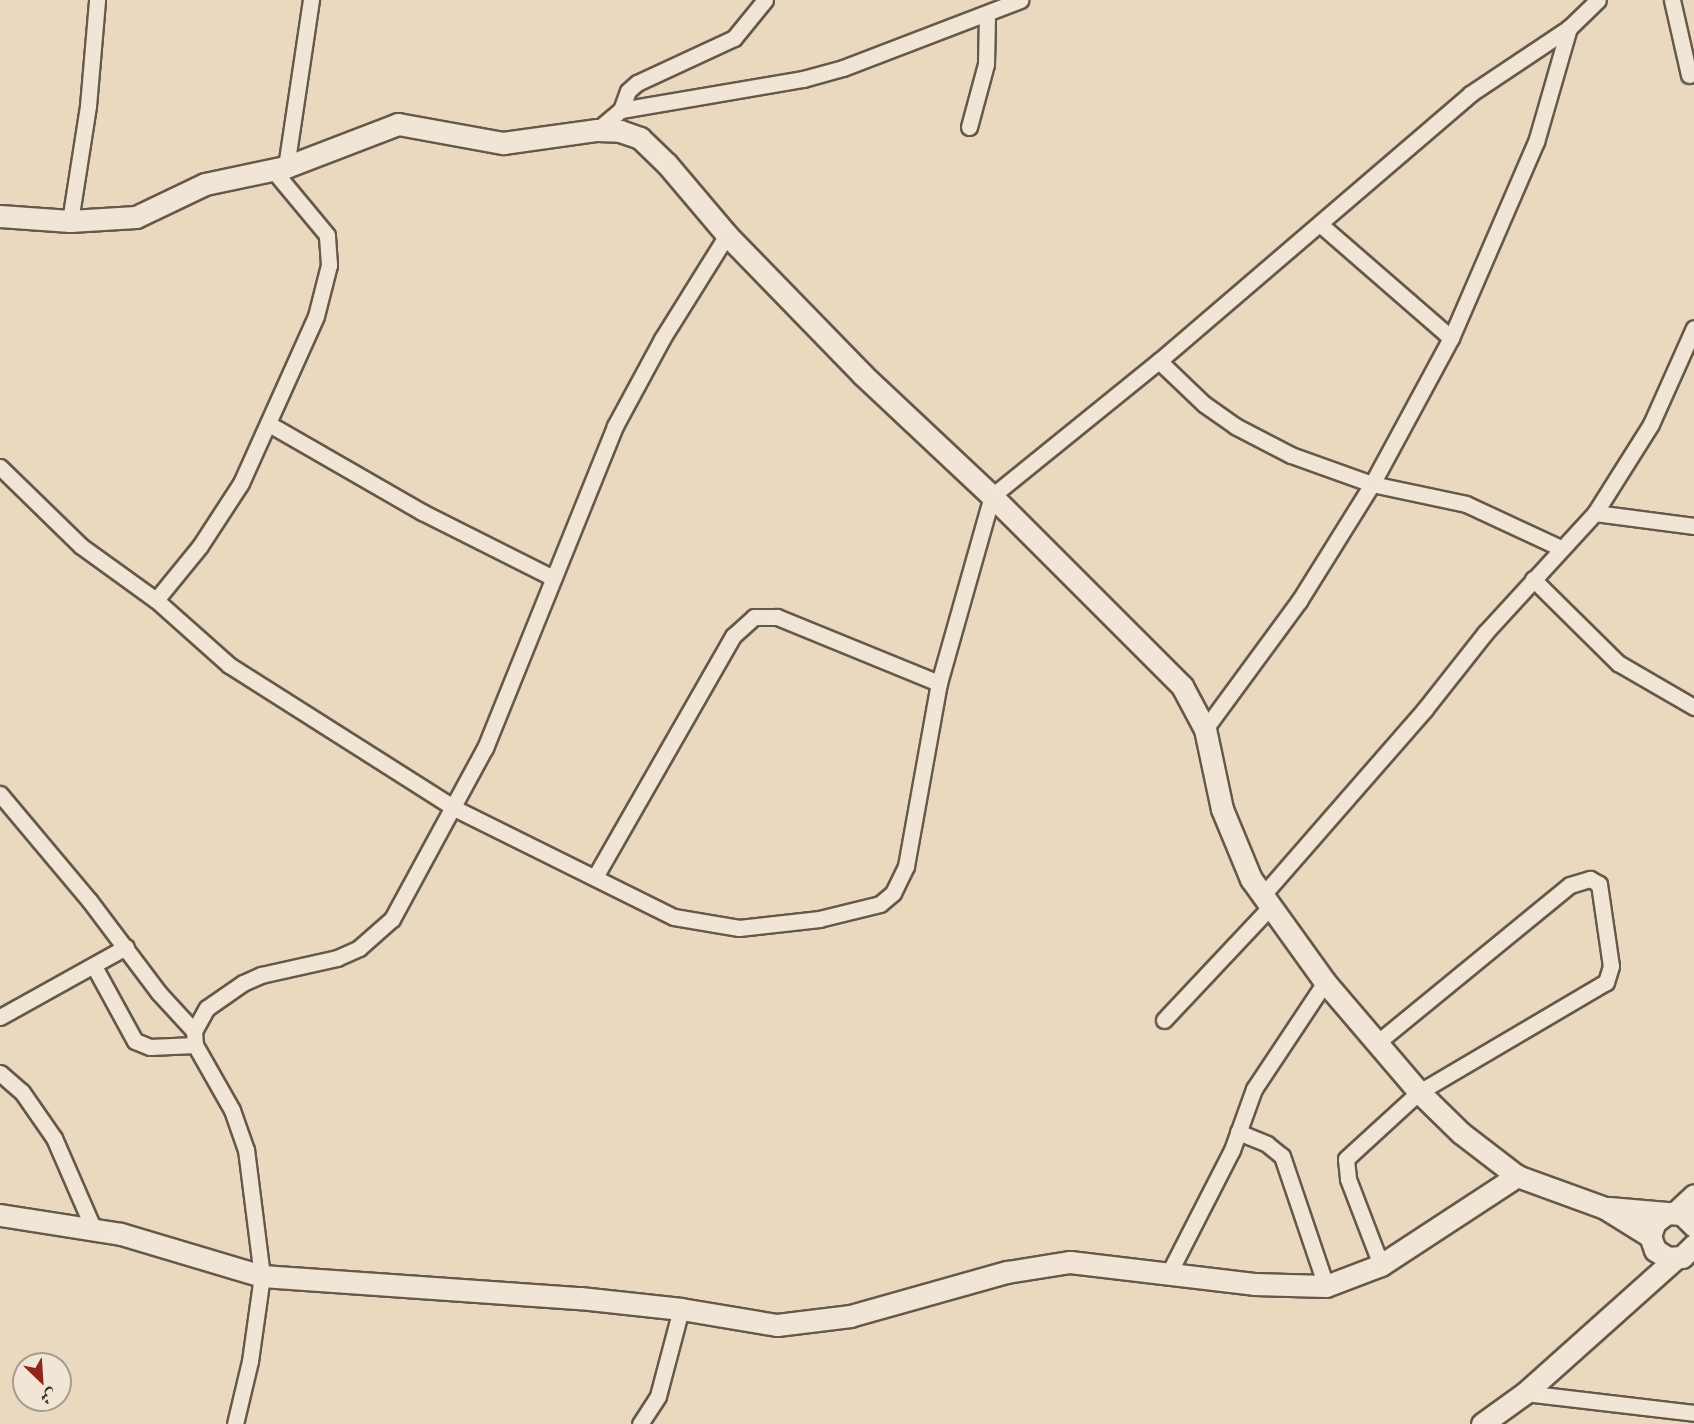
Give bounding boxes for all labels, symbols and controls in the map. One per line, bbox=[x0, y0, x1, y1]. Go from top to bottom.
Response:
north arrow bbox=[12, 1352, 72, 1412]
text: ش bbox=[37, 1384, 60, 1409]

